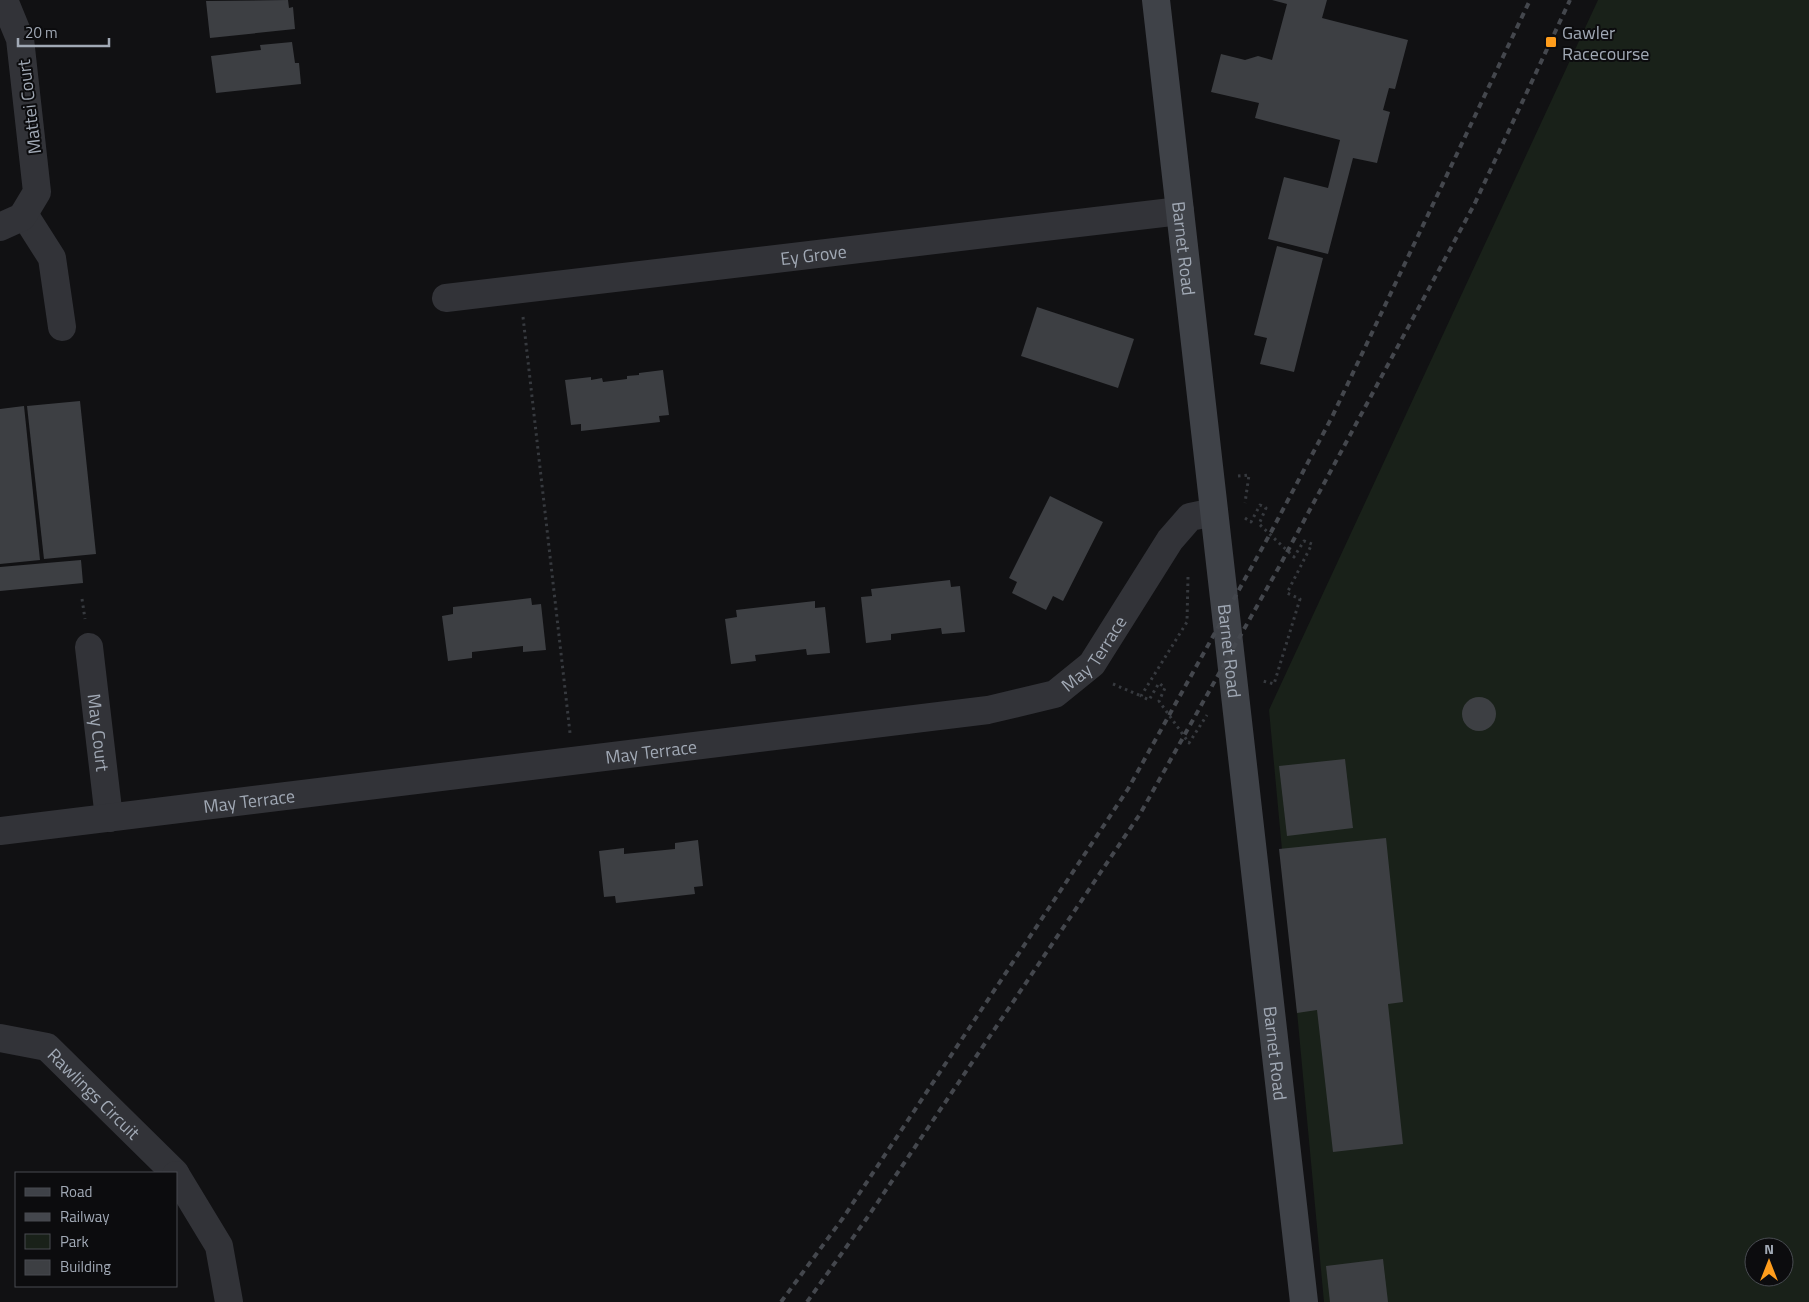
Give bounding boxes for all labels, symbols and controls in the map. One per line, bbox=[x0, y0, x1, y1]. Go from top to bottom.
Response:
scale bar bbox=[18, 15, 109, 47]
place label: Gawler Racecourse bbox=[1562, 19, 1649, 67]
text: 20 m bbox=[25, 21, 58, 44]
marker: Gawler Racecourse bbox=[1544, 35, 1558, 49]
street label: Mattei Court bbox=[10, 58, 48, 156]
street label: Barnet Road bbox=[1165, 200, 1203, 297]
street label: Ey Grove bbox=[779, 237, 848, 272]
street label: Barnet Road bbox=[1211, 602, 1249, 699]
street label: May Terrace bbox=[1055, 610, 1133, 698]
street label: May Court bbox=[81, 692, 117, 773]
street label: May Terrace bbox=[604, 732, 698, 770]
street label: May Terrace bbox=[202, 781, 296, 819]
street label: Barnet Road bbox=[1257, 1005, 1294, 1102]
street label: Rawlings Circuit bbox=[42, 1041, 147, 1146]
legend bbox=[15, 1172, 178, 1287]
text: Road bbox=[60, 1180, 92, 1203]
text: Railway bbox=[60, 1205, 110, 1228]
text: Park bbox=[60, 1230, 89, 1253]
north arrow bbox=[1744, 1237, 1794, 1287]
text: N bbox=[1764, 1238, 1774, 1259]
text: Building bbox=[60, 1255, 111, 1278]

